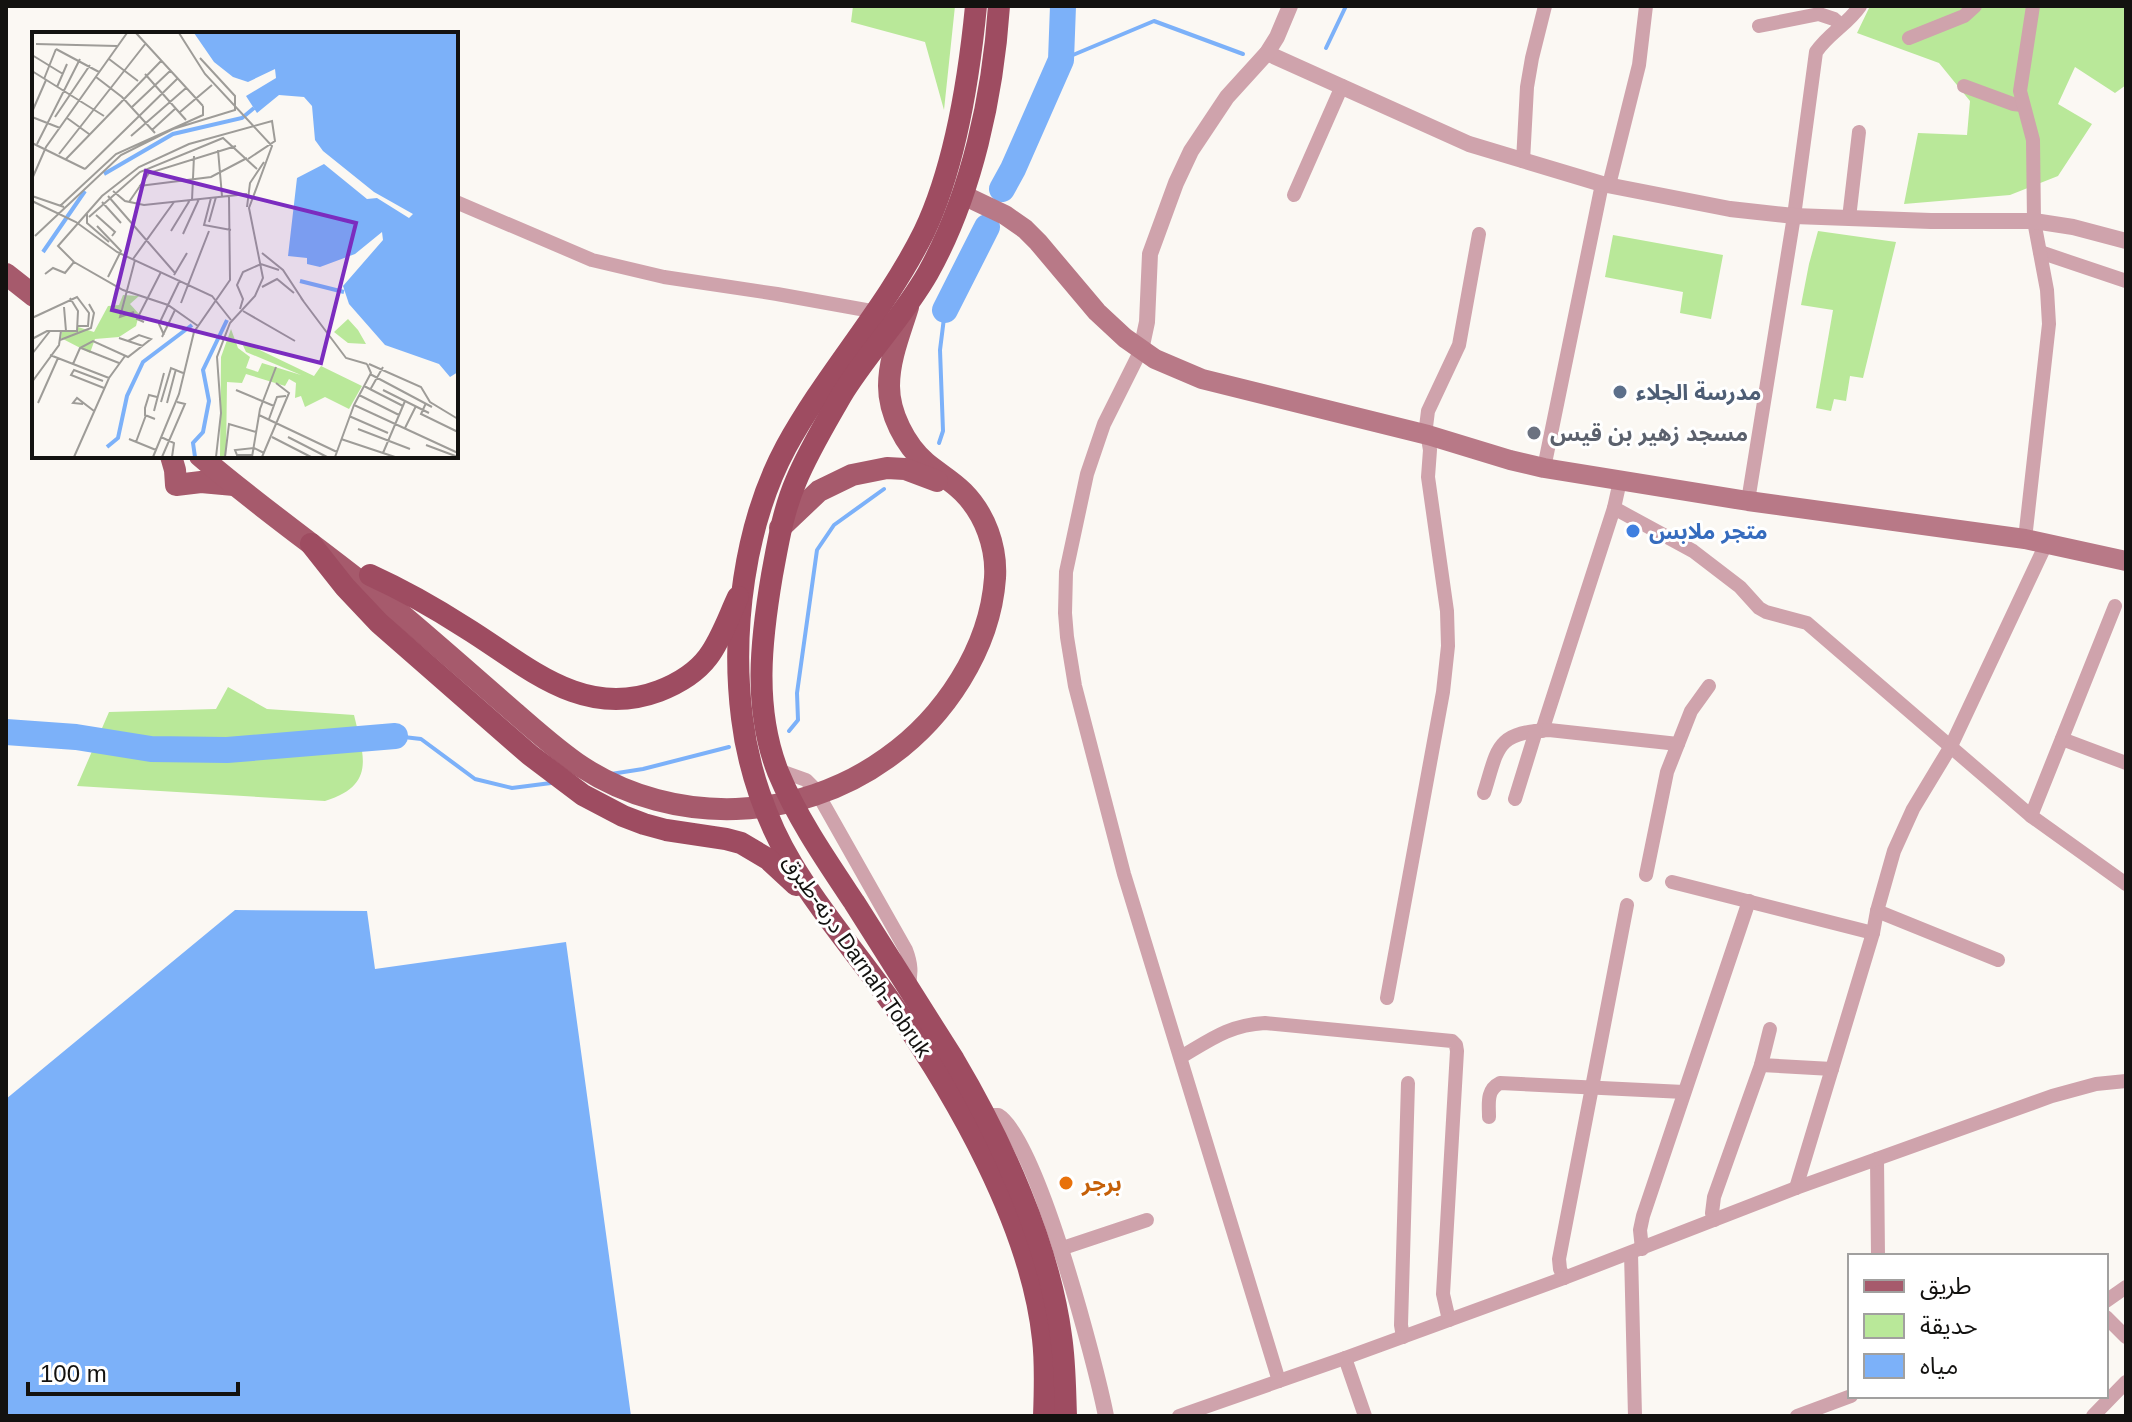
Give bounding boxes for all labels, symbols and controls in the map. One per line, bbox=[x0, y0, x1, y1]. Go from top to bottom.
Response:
inset map bbox=[32, 32, 458, 458]
place label: مدرسة الجلاء bbox=[1636, 380, 1761, 406]
marker: مدرسة الجلاء bbox=[1611, 383, 1629, 401]
place label: مسجد زهير بن قيس bbox=[1550, 421, 1748, 447]
marker: مسجد زهير بن قيس bbox=[1525, 424, 1543, 442]
place label: متجر ملابس bbox=[1649, 519, 1768, 544]
marker: متجر ملابس bbox=[1624, 522, 1642, 540]
street label: درنه-طبرق Darnah-Tobruk bbox=[777, 850, 937, 1063]
place label: برجر bbox=[1081, 1171, 1122, 1196]
marker: برجر bbox=[1057, 1174, 1075, 1192]
legend bbox=[1848, 1254, 2108, 1398]
text: طريق bbox=[1920, 1272, 1972, 1301]
text: حديقة bbox=[1920, 1312, 1978, 1339]
scale bar bbox=[28, 1346, 238, 1396]
text: مياه bbox=[1920, 1352, 1958, 1379]
text: 100 m bbox=[40, 1360, 107, 1387]

